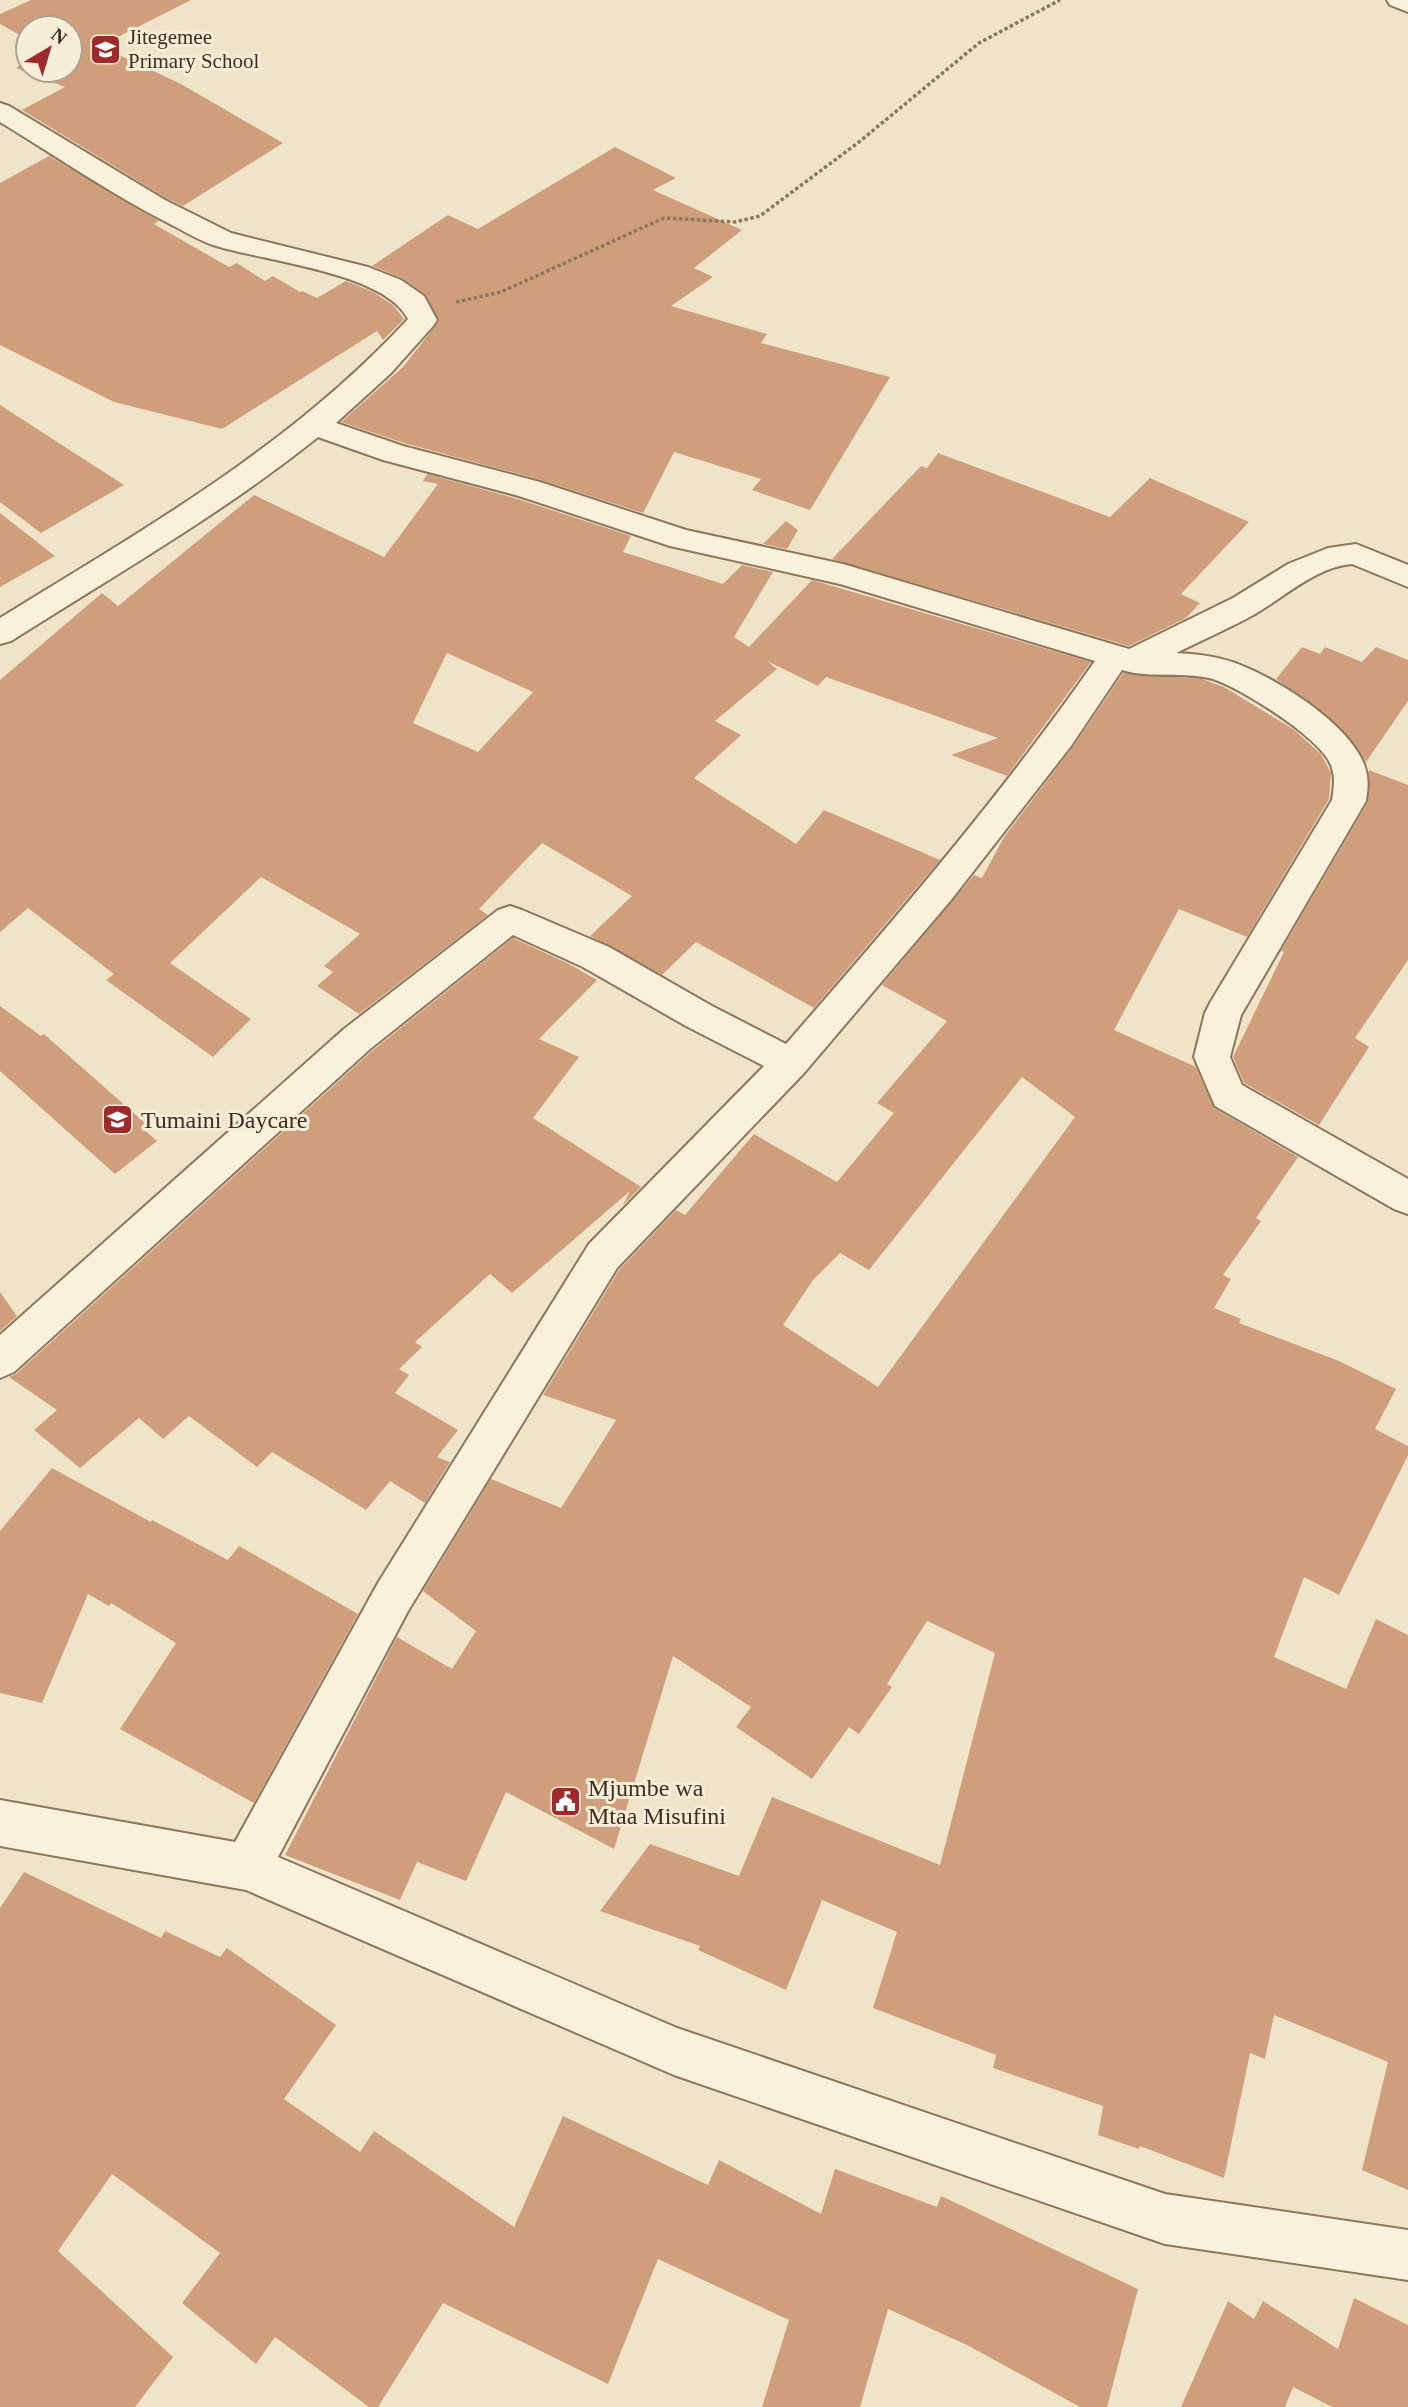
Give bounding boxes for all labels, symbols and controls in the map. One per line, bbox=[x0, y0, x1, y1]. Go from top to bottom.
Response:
north arrow bbox=[14, 14, 84, 84]
text: N bbox=[47, 23, 71, 49]
place label: Jitegemee Primary School bbox=[128, 25, 259, 73]
school or university icon: Jitegemee Primary School bbox=[88, 32, 122, 66]
school or university icon: Tumaini Daycare bbox=[101, 1103, 135, 1137]
place label: Tumaini Daycare bbox=[141, 1107, 307, 1133]
place label: Mjumbe wa Mtaa Misufini bbox=[588, 1775, 726, 1829]
public building icon: Mjumbe wa Mtaa Misufini bbox=[548, 1785, 582, 1819]

